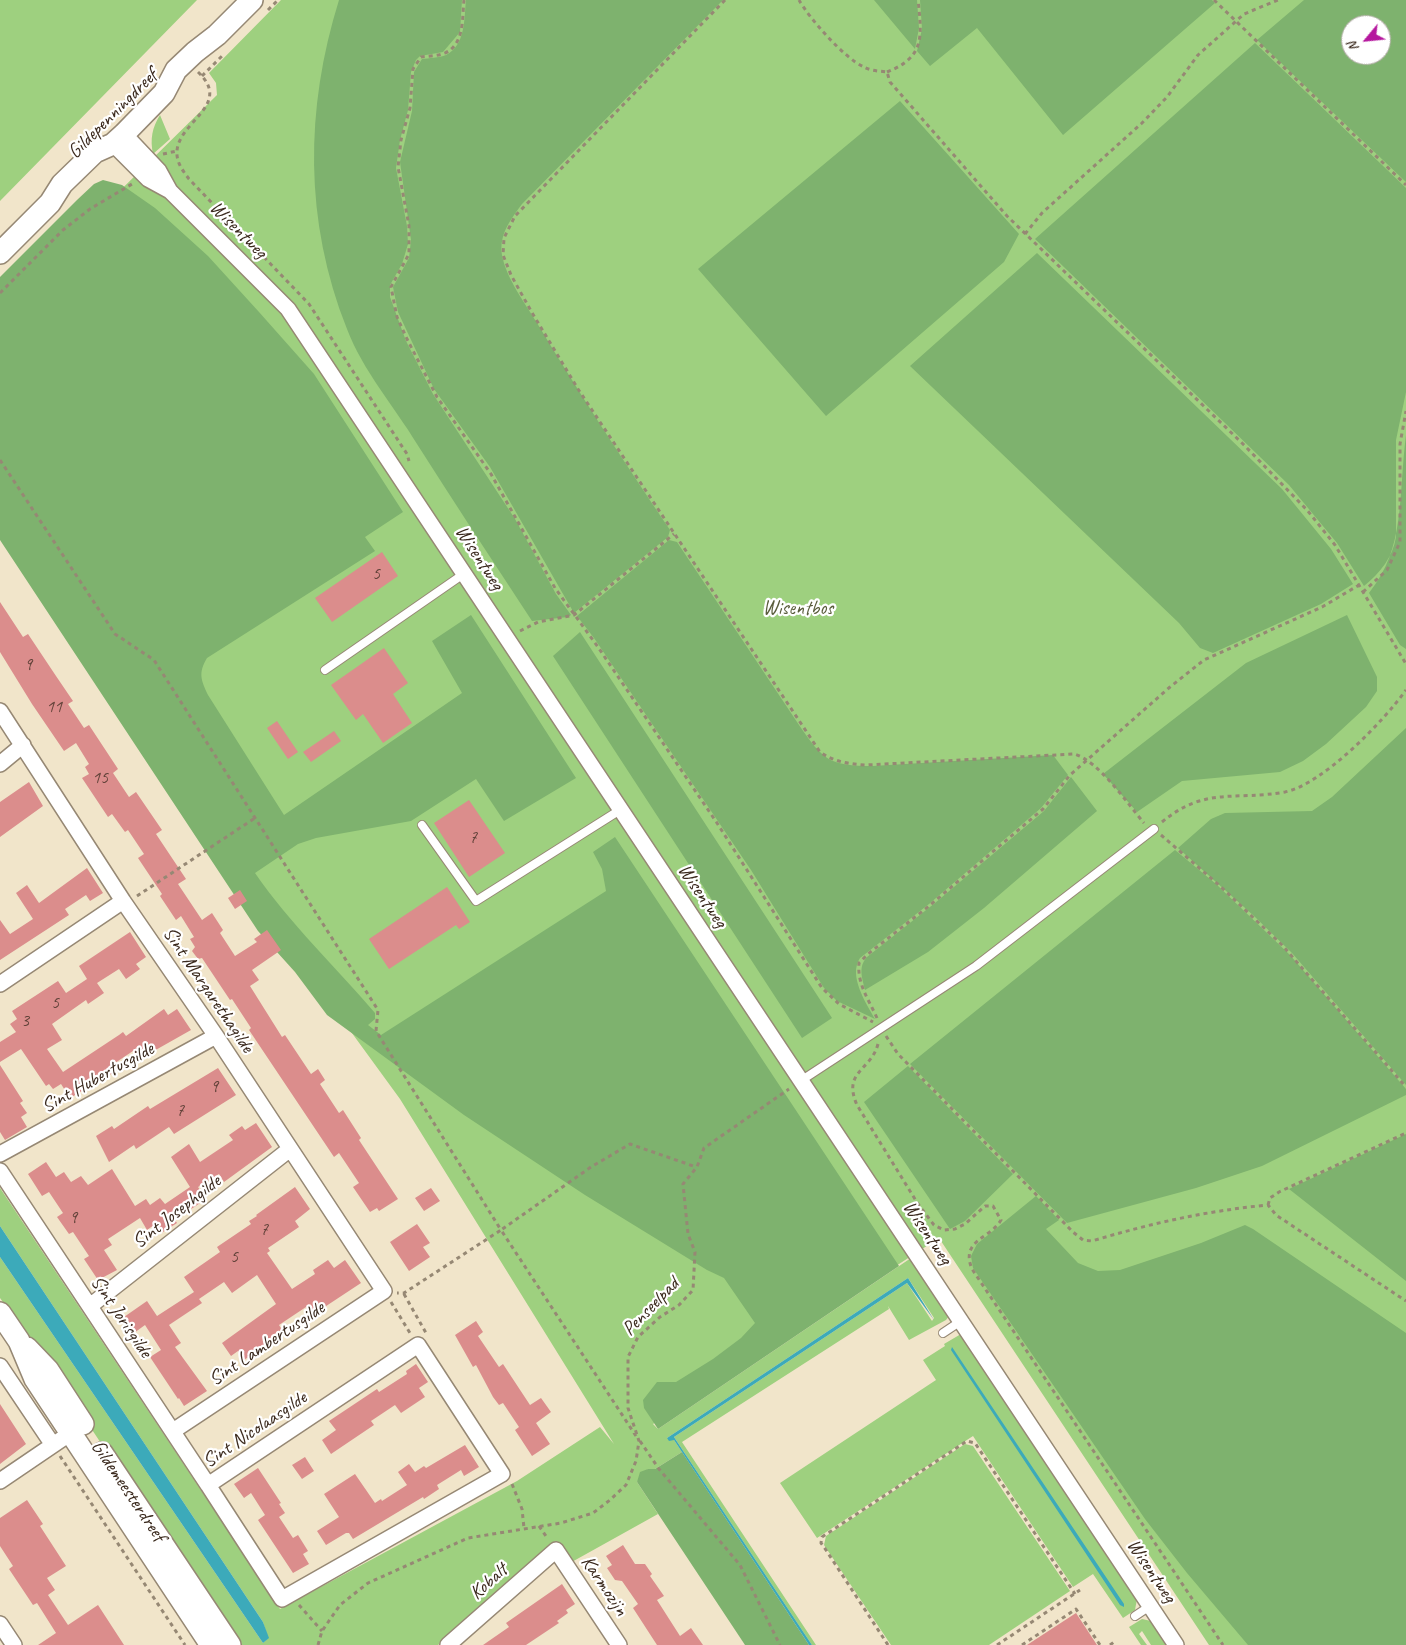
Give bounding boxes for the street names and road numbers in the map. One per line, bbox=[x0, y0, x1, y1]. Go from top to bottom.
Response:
street label: Gildepenningdreef bbox=[63, 64, 163, 164]
street label: Wisentweg bbox=[204, 196, 272, 264]
street label: Wisentweg bbox=[449, 521, 509, 595]
street label: Wisentweg bbox=[672, 860, 732, 932]
street label: Sint Margarethagilde bbox=[157, 923, 259, 1057]
street label: Sint Hubertusgilde bbox=[38, 1037, 158, 1119]
street label: Sint Josephgilde bbox=[128, 1170, 226, 1254]
street label: Wisentweg bbox=[897, 1197, 957, 1269]
street label: Sint Jorisgilde bbox=[85, 1271, 157, 1363]
street label: Penseelpad bbox=[617, 1273, 685, 1341]
street label: Sint Lambertusgilde bbox=[204, 1296, 330, 1392]
street label: Sint Nicolaasgilde bbox=[198, 1386, 312, 1474]
street label: Gildemeesterdreef bbox=[85, 1436, 171, 1546]
street label: Wisentweg bbox=[1121, 1535, 1181, 1607]
street label: Karmozijn bbox=[575, 1551, 633, 1621]
street label: Kobalt bbox=[465, 1559, 513, 1605]

